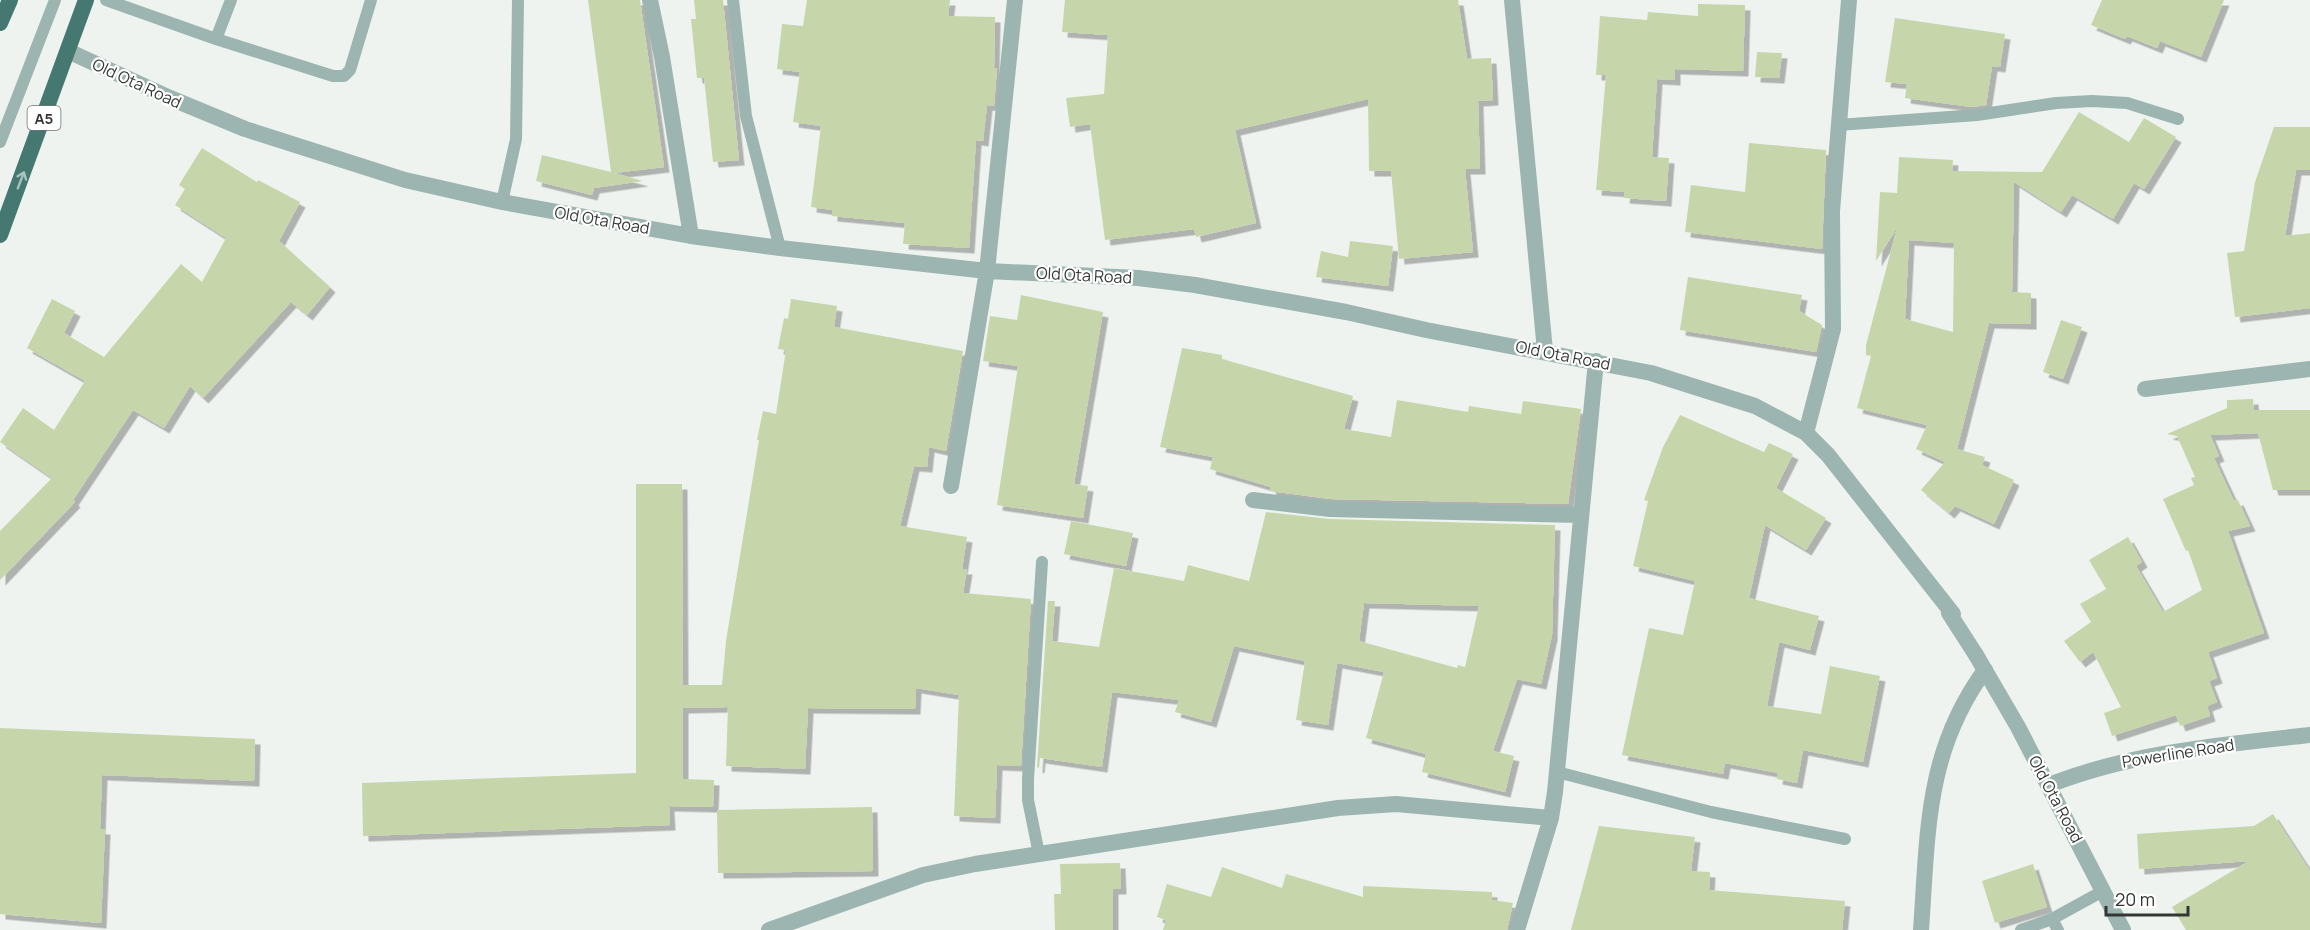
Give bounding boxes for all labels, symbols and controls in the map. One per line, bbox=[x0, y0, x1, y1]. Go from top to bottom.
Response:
street label: Old Ota Road bbox=[89, 53, 185, 113]
road number: A5 bbox=[28, 106, 60, 130]
one-way arrow bbox=[16, 171, 27, 190]
street label: Old Ota Road bbox=[553, 201, 651, 239]
street label: Old Ota Road bbox=[1035, 262, 1133, 288]
street label: Old Ota Road bbox=[1514, 335, 1612, 375]
street label: Powerline Road bbox=[2120, 733, 2236, 773]
street label: Old Ota Road bbox=[2024, 751, 2088, 847]
scale bar bbox=[2106, 879, 2188, 917]
text: 20 m bbox=[2115, 887, 2155, 911]

